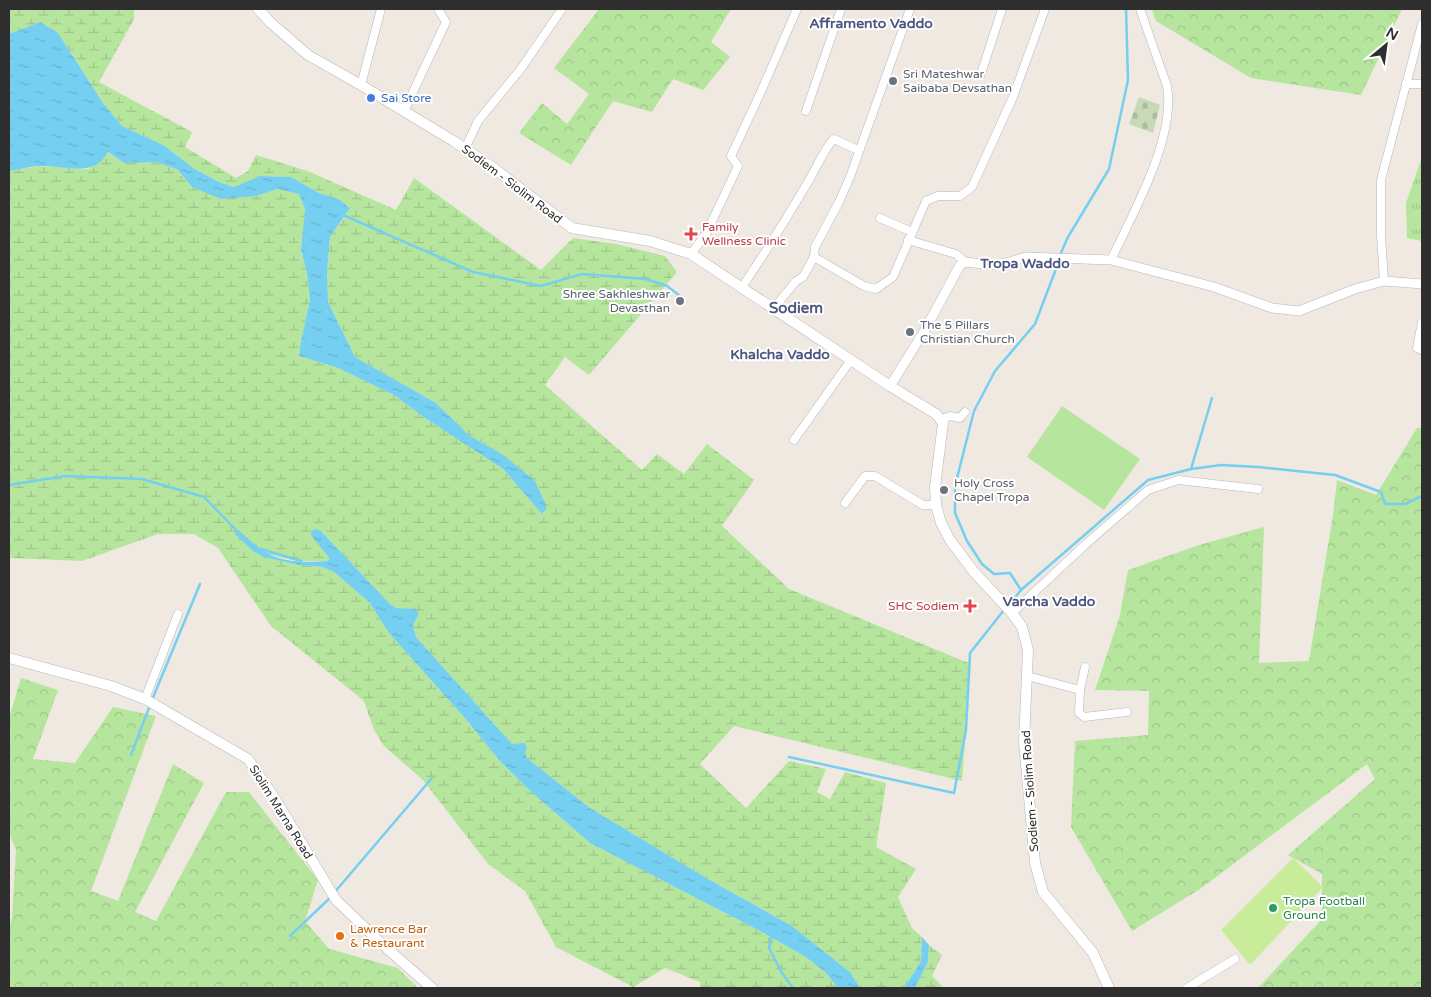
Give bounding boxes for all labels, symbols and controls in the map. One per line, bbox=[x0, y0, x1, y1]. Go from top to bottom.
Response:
district label: Afframento Vaddo bbox=[809, 15, 933, 32]
north arrow bbox=[1361, 20, 1411, 70]
text: N bbox=[1383, 24, 1401, 44]
place label: Sri Mateshwar Saibaba Devsathan bbox=[903, 67, 1012, 95]
marker: Sri Mateshwar Saibaba Devsathan bbox=[887, 75, 899, 87]
place label: Sai Store bbox=[381, 91, 432, 105]
marker: Sai Store bbox=[365, 92, 377, 104]
street label: Sodiem - Siolim Road bbox=[459, 142, 565, 226]
place label: Family Wellness Clinic bbox=[702, 220, 786, 248]
marker: Family Wellness Clinic bbox=[684, 227, 698, 241]
district label: Tropa Waddo bbox=[979, 255, 1070, 272]
place label: Shree Sakhleshwar Devasthan bbox=[563, 287, 670, 315]
marker: Shree Sakhleshwar Devasthan bbox=[674, 295, 686, 307]
district label: Sodiem bbox=[769, 299, 823, 317]
place label: The 5 Pillars Christian Church bbox=[920, 318, 1015, 346]
marker: The 5 Pillars Christian Church bbox=[904, 326, 916, 338]
district label: Khalcha Vaddo bbox=[730, 346, 830, 363]
place label: Holy Cross Chapel Tropa bbox=[954, 476, 1029, 504]
marker: Holy Cross Chapel Tropa bbox=[938, 484, 950, 496]
district label: Varcha Vaddo bbox=[1003, 593, 1096, 610]
place label: SHC Sodiem bbox=[888, 599, 959, 613]
marker: SHC Sodiem bbox=[963, 599, 977, 613]
street label: Sodiem - Siolim Road bbox=[1019, 730, 1041, 852]
street label: Siolim Marna Road bbox=[246, 763, 316, 861]
place label: Tropa Football Ground bbox=[1283, 894, 1365, 922]
marker: Tropa Football Ground bbox=[1267, 902, 1279, 914]
place label: Lawrence Bar & Restaurant bbox=[350, 922, 428, 950]
marker: Lawrence Bar & Restaurant bbox=[334, 930, 346, 942]

